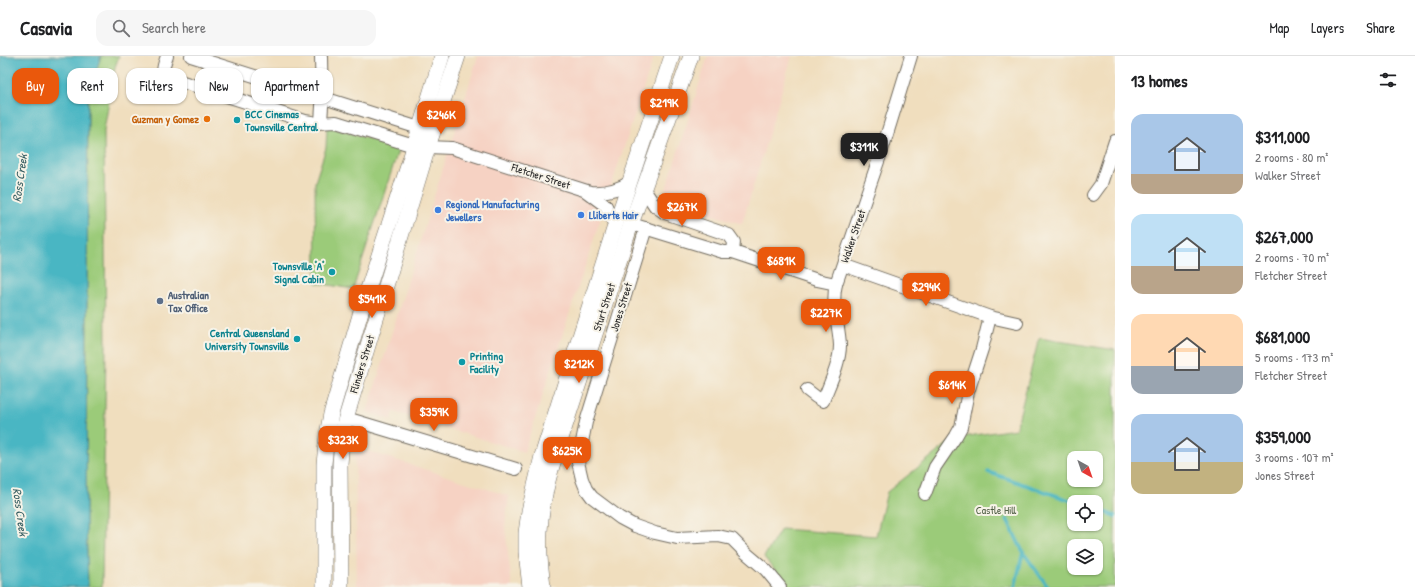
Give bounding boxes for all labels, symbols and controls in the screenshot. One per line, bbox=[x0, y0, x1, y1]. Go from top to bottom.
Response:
search box bbox=[96, 10, 376, 46]
text: Casavia bbox=[20, 15, 72, 41]
icon: search bbox=[110, 17, 132, 39]
text: Search here bbox=[142, 17, 206, 38]
text: Map bbox=[1269, 18, 1289, 37]
text: Layers bbox=[1311, 18, 1344, 37]
text: Share bbox=[1366, 18, 1395, 37]
chip: Buy bbox=[12, 68, 59, 104]
chip: Rent bbox=[67, 68, 118, 104]
chip: Filters bbox=[126, 68, 187, 104]
chip: New bbox=[195, 68, 243, 104]
chip: Apartment bbox=[251, 68, 333, 104]
text: 13 homes bbox=[1131, 69, 1188, 92]
icon: filters bbox=[1377, 69, 1399, 91]
pin: $219K bbox=[636, 89, 692, 123]
text: $219K bbox=[650, 93, 678, 111]
pin: $246K bbox=[413, 101, 469, 135]
text: $246K bbox=[426, 105, 456, 123]
place label: BCC Cinemas Townsville Central bbox=[244, 107, 319, 134]
place label: Guzman y Gomez bbox=[132, 112, 199, 127]
marker: Guzman y Gomez bbox=[202, 114, 212, 124]
marker: BCC Cinemas Townsville Central bbox=[232, 115, 242, 125]
text: $311,000 bbox=[1255, 125, 1310, 148]
icon: home bbox=[1163, 130, 1211, 178]
pin: $311K bbox=[836, 133, 892, 167]
text: $311K bbox=[850, 137, 878, 155]
text: 2 rooms · 80 m² bbox=[1255, 148, 1328, 166]
water label: Ross Creek bbox=[8, 152, 31, 203]
street label: Fletcher Street bbox=[509, 160, 572, 192]
text: Walker Street bbox=[1255, 166, 1320, 184]
pin: $267K bbox=[654, 193, 710, 227]
place label: Regional Manufacturing Jewellers bbox=[446, 197, 540, 224]
text: $267K bbox=[666, 197, 698, 215]
marker: Regional Manufacturing Jewellers bbox=[433, 205, 443, 215]
street label: Walker Street bbox=[837, 207, 869, 264]
place label: Lliberte Hair bbox=[589, 208, 639, 222]
marker: Lliberte Hair bbox=[576, 210, 586, 220]
text: $267,000 bbox=[1255, 225, 1313, 248]
icon: home bbox=[1163, 230, 1211, 278]
pin: $681K bbox=[753, 247, 809, 281]
text: 2 rooms · 70 m² bbox=[1255, 248, 1329, 266]
text: $681K bbox=[767, 251, 795, 269]
place label: Townsville 'A' Signal Cabin bbox=[272, 259, 324, 287]
text: Fletcher Street bbox=[1255, 266, 1327, 284]
marker: Townsville 'A' Signal Cabin bbox=[327, 267, 337, 277]
pin: $294K bbox=[898, 273, 954, 307]
text: $294K bbox=[911, 277, 941, 295]
street label: Sturt Street bbox=[590, 281, 618, 333]
street label: Jones Street bbox=[607, 281, 635, 333]
pin: $541K bbox=[344, 285, 400, 319]
place label: Australian Tax Office bbox=[167, 288, 209, 315]
text: $541K bbox=[358, 289, 386, 307]
marker: Australian Tax Office bbox=[155, 296, 165, 306]
pin: $227K bbox=[798, 299, 854, 333]
text: $227K bbox=[810, 303, 842, 321]
text: $681,000 bbox=[1255, 325, 1310, 348]
place label: Central Queensland University Townsville bbox=[205, 326, 290, 354]
icon: home bbox=[1163, 330, 1211, 378]
street label: Flinders Street bbox=[346, 333, 377, 396]
marker: Central Queensland University Townsville bbox=[292, 334, 302, 344]
text: 5 rooms · 173 m² bbox=[1255, 348, 1333, 366]
place label: Printing Facility bbox=[469, 349, 503, 377]
pin: $212K bbox=[551, 350, 607, 384]
text: $212K bbox=[564, 354, 594, 372]
marker: Printing Facility bbox=[457, 357, 467, 367]
text: Fletcher Street bbox=[1255, 366, 1327, 384]
pin: $614K bbox=[924, 371, 980, 405]
text: $614K bbox=[938, 375, 966, 393]
pin: $359K bbox=[406, 398, 462, 432]
text: $359K bbox=[419, 402, 449, 420]
text: $359,000 bbox=[1255, 425, 1311, 448]
pin: $323K bbox=[315, 426, 371, 460]
text: $323K bbox=[327, 430, 359, 448]
icon: home bbox=[1163, 430, 1211, 478]
pin: $625K bbox=[539, 437, 595, 471]
text: $625K bbox=[552, 441, 582, 459]
text: 3 rooms · 107 m² bbox=[1255, 448, 1334, 466]
north arrow bbox=[1067, 451, 1103, 487]
map controls bbox=[1067, 451, 1103, 575]
text: Jones Street bbox=[1255, 466, 1314, 484]
water label: Ross Creek bbox=[9, 487, 32, 538]
button: locate bbox=[1067, 495, 1103, 531]
park label: Castle Hill bbox=[976, 503, 1017, 517]
button: layers bbox=[1067, 539, 1103, 575]

